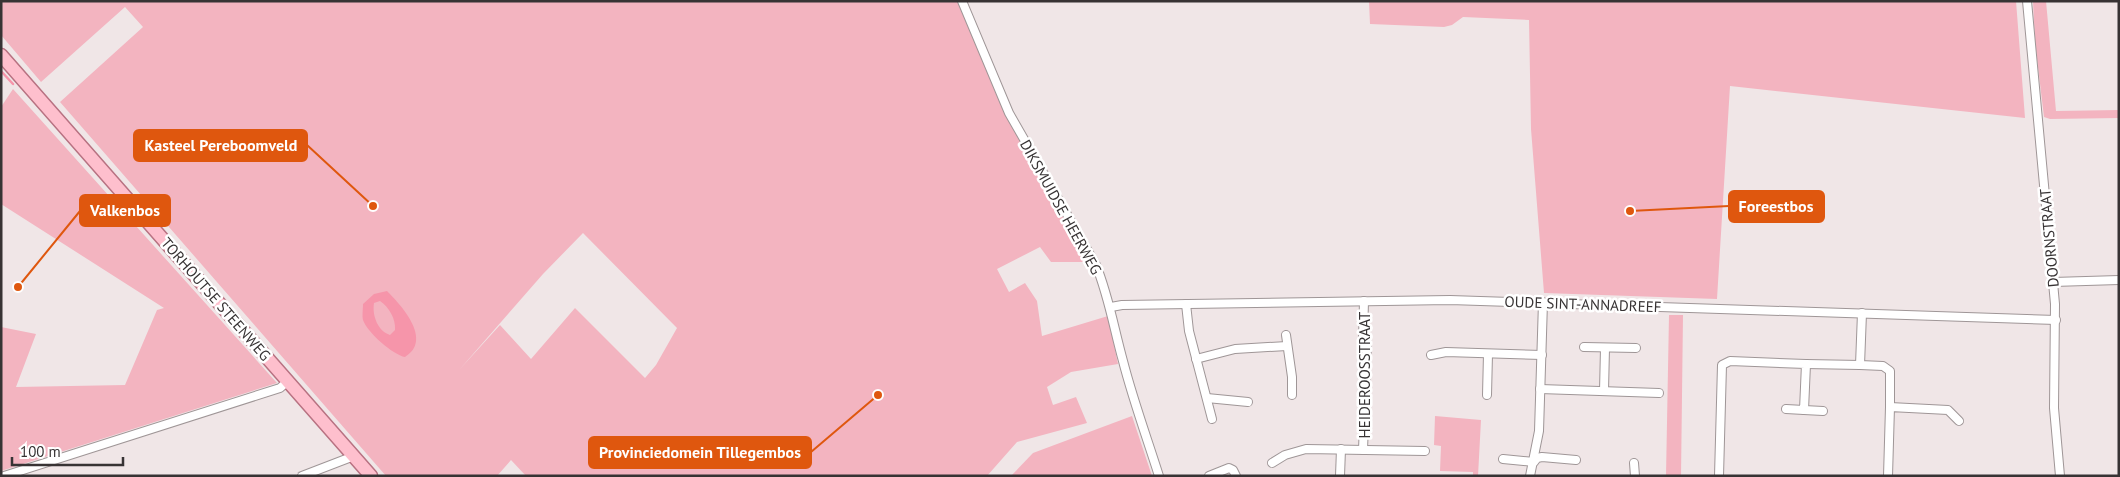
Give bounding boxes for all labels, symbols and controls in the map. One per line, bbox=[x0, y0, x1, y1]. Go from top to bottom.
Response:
callout: Kasteel Pereboomveld bbox=[134, 130, 307, 161]
text: Kasteel Pereboomveld bbox=[145, 135, 297, 155]
street label: DIKSMUIDSE HEERWEG bbox=[1016, 136, 1106, 278]
street label: DOORNSTRAAT bbox=[2035, 187, 2063, 288]
callout: Foreestbos bbox=[1729, 191, 1824, 222]
callout: Valkenbos bbox=[80, 195, 170, 226]
text: Foreestbos bbox=[1739, 196, 1814, 216]
text: Valkenbos bbox=[89, 200, 160, 220]
street label: TORHOUTSE STEENWEG bbox=[157, 233, 275, 365]
street label: OUDE SINT-ANNADREEF bbox=[1504, 292, 1662, 316]
street label: HEIDEROOSSTRAAT bbox=[1355, 311, 1374, 438]
scale bar bbox=[12, 434, 124, 466]
callout: Provinciedomein Tillegembos bbox=[589, 437, 811, 468]
text: 100 m bbox=[20, 442, 61, 461]
text: Provinciedomein Tillegembos bbox=[599, 442, 801, 462]

